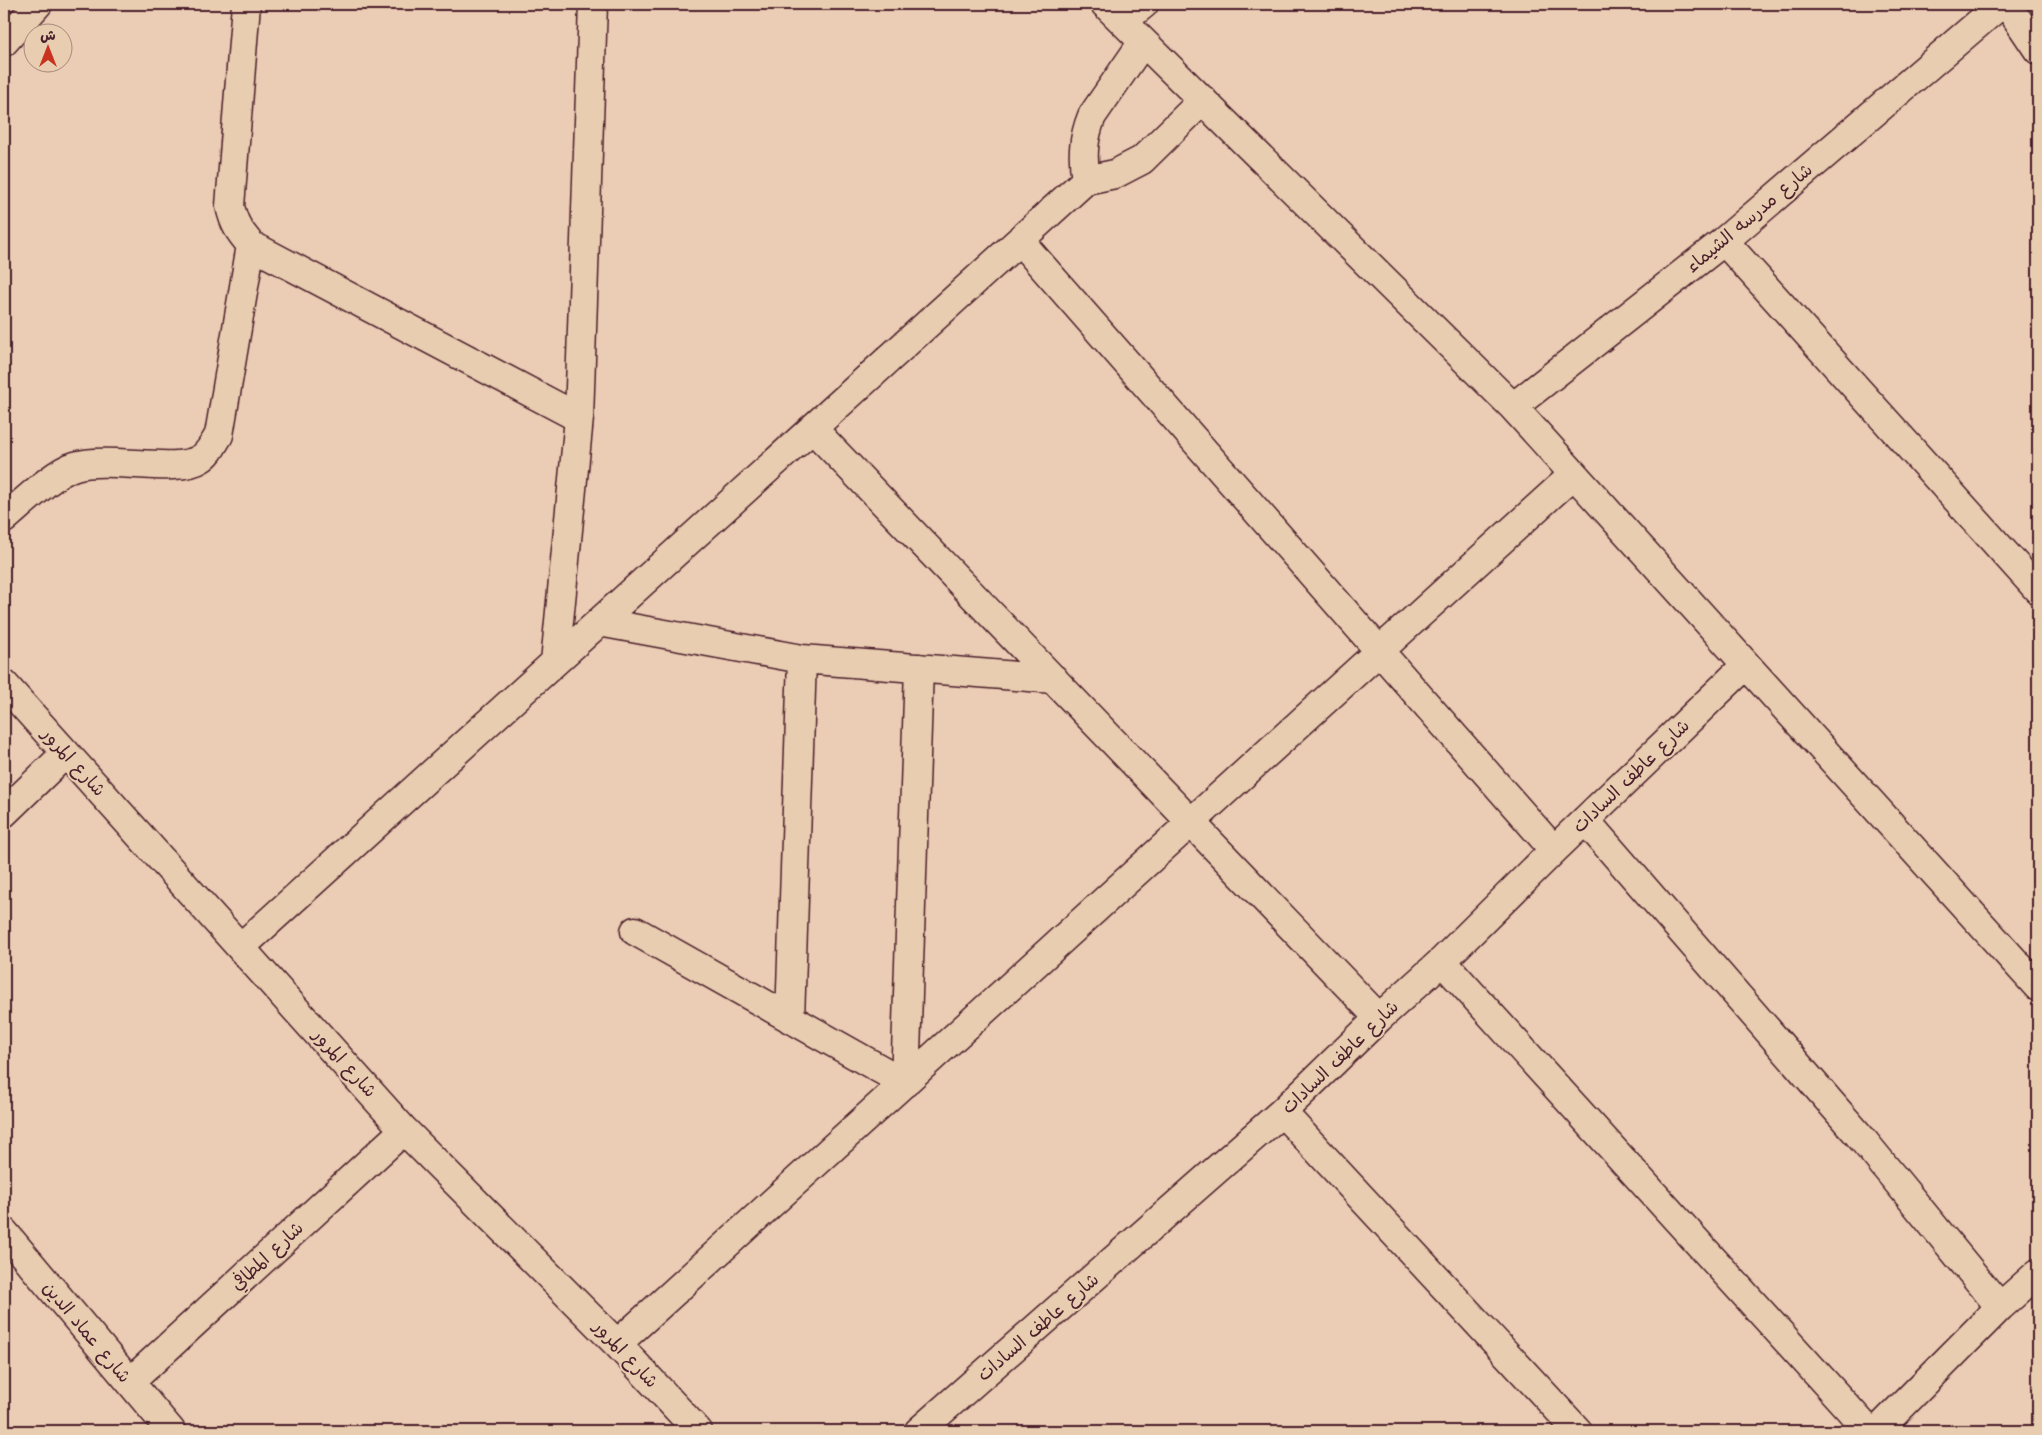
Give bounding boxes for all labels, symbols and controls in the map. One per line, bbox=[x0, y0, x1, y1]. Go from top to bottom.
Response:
north arrow bbox=[22, 22, 72, 72]
text: ش bbox=[40, 25, 56, 47]
street label: شارع مدرسه الشيماء bbox=[1680, 157, 1820, 281]
street label: شارع عاطف السادات bbox=[1567, 713, 1698, 841]
street label: شارع المرور bbox=[33, 720, 112, 804]
street label: شارع عاطف السادات bbox=[1276, 994, 1407, 1122]
street label: شارع المرور bbox=[304, 1021, 383, 1105]
street label: شارع المطافي bbox=[225, 1215, 311, 1299]
street label: شارع عاطف السادات bbox=[971, 1267, 1107, 1390]
street label: شارع عماد الدين bbox=[34, 1276, 137, 1390]
street label: شارع المرور bbox=[584, 1313, 664, 1396]

